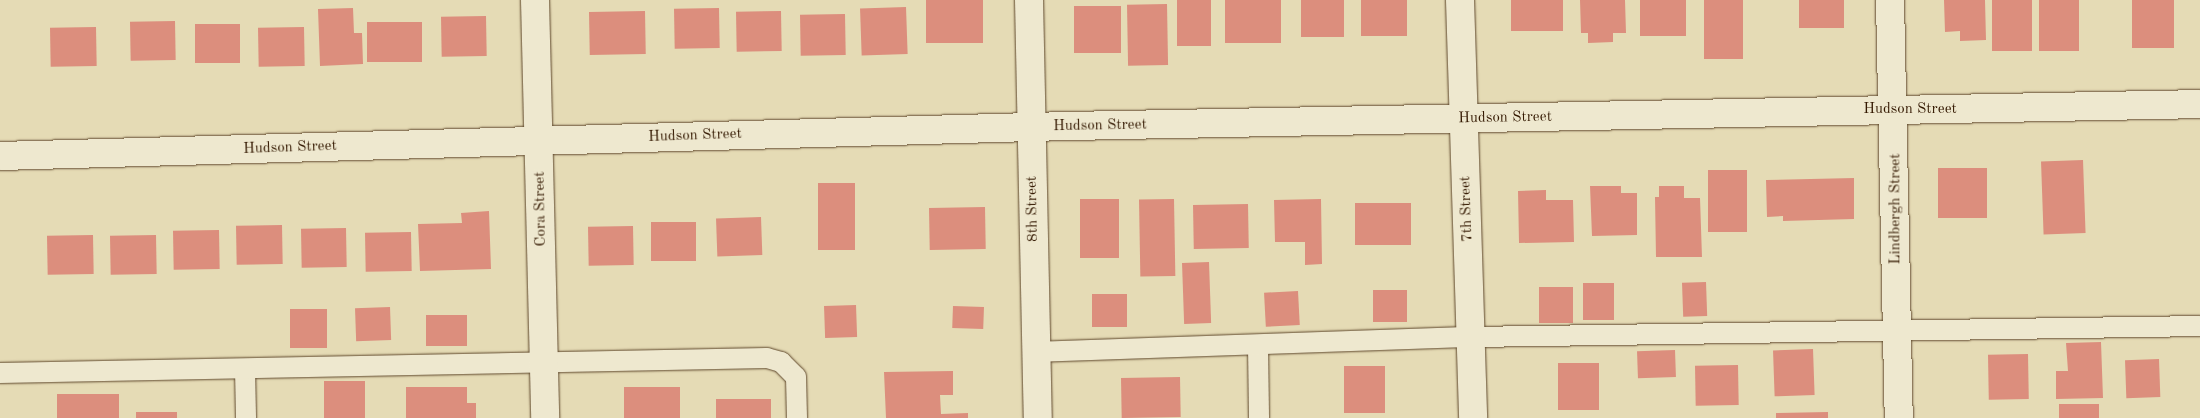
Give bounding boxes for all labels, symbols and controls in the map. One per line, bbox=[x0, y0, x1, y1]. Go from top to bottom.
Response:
street label: Hudson Street bbox=[1863, 101, 1957, 119]
street label: Hudson Street bbox=[1458, 108, 1552, 128]
street label: Hudson Street bbox=[1053, 116, 1147, 136]
street label: Hudson Street bbox=[648, 125, 742, 147]
street label: Hudson Street bbox=[243, 137, 337, 159]
street label: Lindbergh Street bbox=[1887, 154, 1905, 264]
street label: Cora Street bbox=[531, 171, 551, 247]
street label: 8th Street bbox=[1023, 176, 1043, 242]
street label: 7th Street bbox=[1457, 176, 1477, 242]

